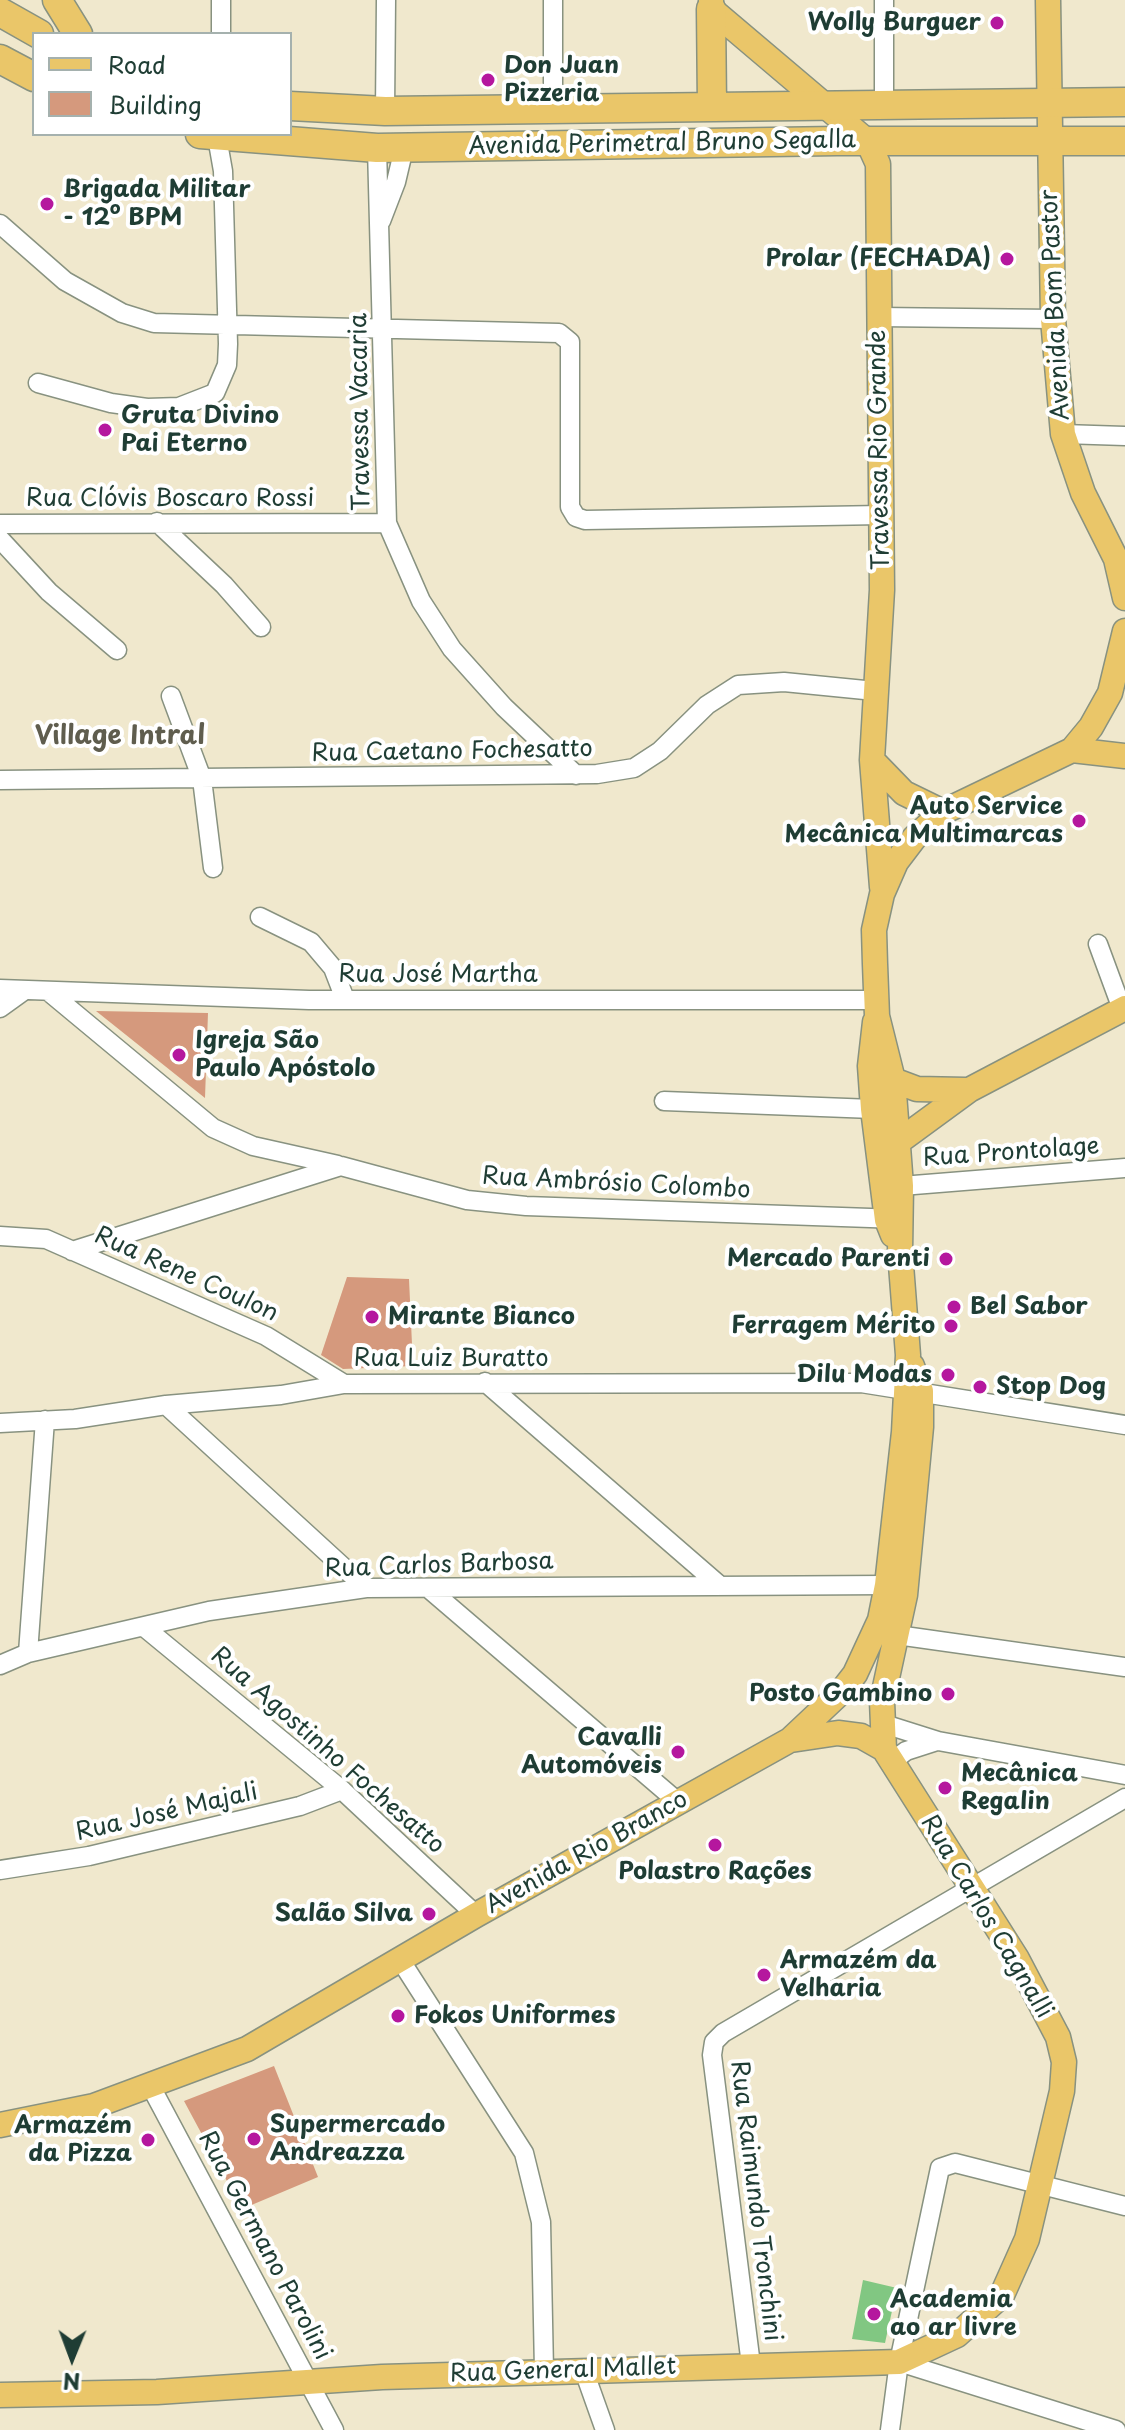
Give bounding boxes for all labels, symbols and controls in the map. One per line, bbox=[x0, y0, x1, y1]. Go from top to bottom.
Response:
place label: Wolly Burguer bbox=[808, 9, 981, 37]
marker: Wolly Burguer bbox=[988, 14, 1006, 32]
legend bbox=[32, 32, 292, 136]
text: Road bbox=[108, 46, 166, 82]
place label: Don Juan Pizzeria bbox=[504, 52, 619, 108]
marker: Don Juan Pizzeria bbox=[479, 71, 497, 89]
text: Building bbox=[108, 86, 202, 122]
street label: Avenida Perimetral Bruno Segalla bbox=[468, 126, 856, 162]
place label: Brigada Militar - 12º BPM bbox=[63, 176, 251, 232]
street label: Avenida Bom Pastor bbox=[1036, 189, 1076, 421]
marker: Brigada Militar - 12º BPM bbox=[38, 195, 56, 213]
place label: Prolar (FECHADA) bbox=[766, 245, 991, 273]
marker: Prolar (FECHADA) bbox=[998, 250, 1016, 268]
street label: Travessa Vacaria bbox=[345, 313, 377, 511]
street label: Travessa Rio Grande bbox=[864, 330, 896, 570]
place label: Gruta Divino Pai Eterno bbox=[121, 402, 279, 458]
marker: Gruta Divino Pai Eterno bbox=[96, 421, 114, 439]
street label: Rua Clóvis Boscaro Rossi bbox=[26, 485, 314, 513]
district label: Village Intral bbox=[35, 721, 205, 753]
street label: Rua Caetano Fochesatto bbox=[311, 735, 593, 769]
place label: Auto Service Mecânica Multimarcas bbox=[785, 793, 1063, 849]
marker: Auto Service Mecânica Multimarcas bbox=[1070, 812, 1088, 830]
street label: Rua José Martha bbox=[338, 961, 538, 989]
place label: Igreja São Paulo Apóstolo bbox=[195, 1027, 375, 1083]
marker: Igreja São Paulo Apóstolo bbox=[170, 1046, 188, 1064]
street label: Rua Prontolage bbox=[922, 1132, 1100, 1174]
street label: Rua Ambrósio Colombo bbox=[481, 1163, 751, 1205]
street label: Rua Rene Coulon bbox=[90, 1222, 282, 1328]
place label: Mercado Parenti bbox=[727, 1245, 930, 1273]
marker: Mercado Parenti bbox=[937, 1250, 955, 1268]
place label: Bel Sabor bbox=[970, 1293, 1088, 1321]
marker: Bel Sabor bbox=[945, 1298, 963, 1316]
place label: Mirante Bianco bbox=[388, 1303, 575, 1331]
marker: Mirante Bianco bbox=[363, 1308, 381, 1326]
place label: Ferragem Mérito bbox=[731, 1312, 935, 1340]
marker: Ferragem Mérito bbox=[942, 1317, 960, 1335]
street label: Rua Luiz Buratto bbox=[353, 1345, 549, 1373]
place label: Dilu Modas bbox=[796, 1361, 932, 1389]
marker: Dilu Modas bbox=[939, 1366, 957, 1384]
place label: Stop Dog bbox=[996, 1373, 1106, 1401]
marker: Stop Dog bbox=[971, 1378, 989, 1396]
street label: Rua Carlos Barbosa bbox=[324, 1548, 554, 1584]
street label: Rua Agostinho Fochesatto bbox=[204, 1642, 450, 1860]
place label: Posto Gambino bbox=[749, 1680, 932, 1708]
marker: Posto Gambino bbox=[939, 1685, 957, 1703]
place label: Cavalli Automóveis bbox=[521, 1724, 662, 1780]
marker: Cavalli Automóveis bbox=[669, 1743, 687, 1761]
place label: Mecânica Regalin bbox=[961, 1760, 1078, 1816]
street label: Rua José Majali bbox=[73, 1778, 261, 1848]
marker: Mecânica Regalin bbox=[936, 1779, 954, 1797]
street label: Avenida Rio Branco bbox=[481, 1786, 693, 1920]
street label: Rua Carlos Cagnalli bbox=[914, 1810, 1058, 2024]
marker: Polastro Rações bbox=[706, 1836, 724, 1854]
place label: Polastro Rações bbox=[618, 1858, 812, 1886]
place label: Salão Silva bbox=[275, 1900, 413, 1928]
marker: Salão Silva bbox=[420, 1905, 438, 1923]
place label: Armazém da Velharia bbox=[780, 1947, 937, 2003]
marker: Armazém da Velharia bbox=[755, 1966, 773, 1984]
place label: Fokos Uniformes bbox=[414, 2002, 615, 2030]
marker: Fokos Uniformes bbox=[389, 2007, 407, 2025]
street label: Rua Raimundo Tronchini bbox=[723, 2059, 787, 2343]
place label: Supermercado Andreazza bbox=[270, 2111, 445, 2167]
place label: Armazém da Pizza bbox=[14, 2112, 132, 2168]
street label: Rua Germano Parolini bbox=[191, 2127, 337, 2365]
marker: Supermercado Andreazza bbox=[245, 2130, 263, 2148]
marker: Armazém da Pizza bbox=[139, 2131, 157, 2149]
place label: Academia ao ar livre bbox=[890, 2286, 1017, 2342]
marker: Academia ao ar livre bbox=[865, 2305, 883, 2323]
north arrow bbox=[32, 2318, 112, 2398]
street label: Rua General Mallet bbox=[449, 2353, 677, 2389]
text: N bbox=[63, 2366, 81, 2399]

